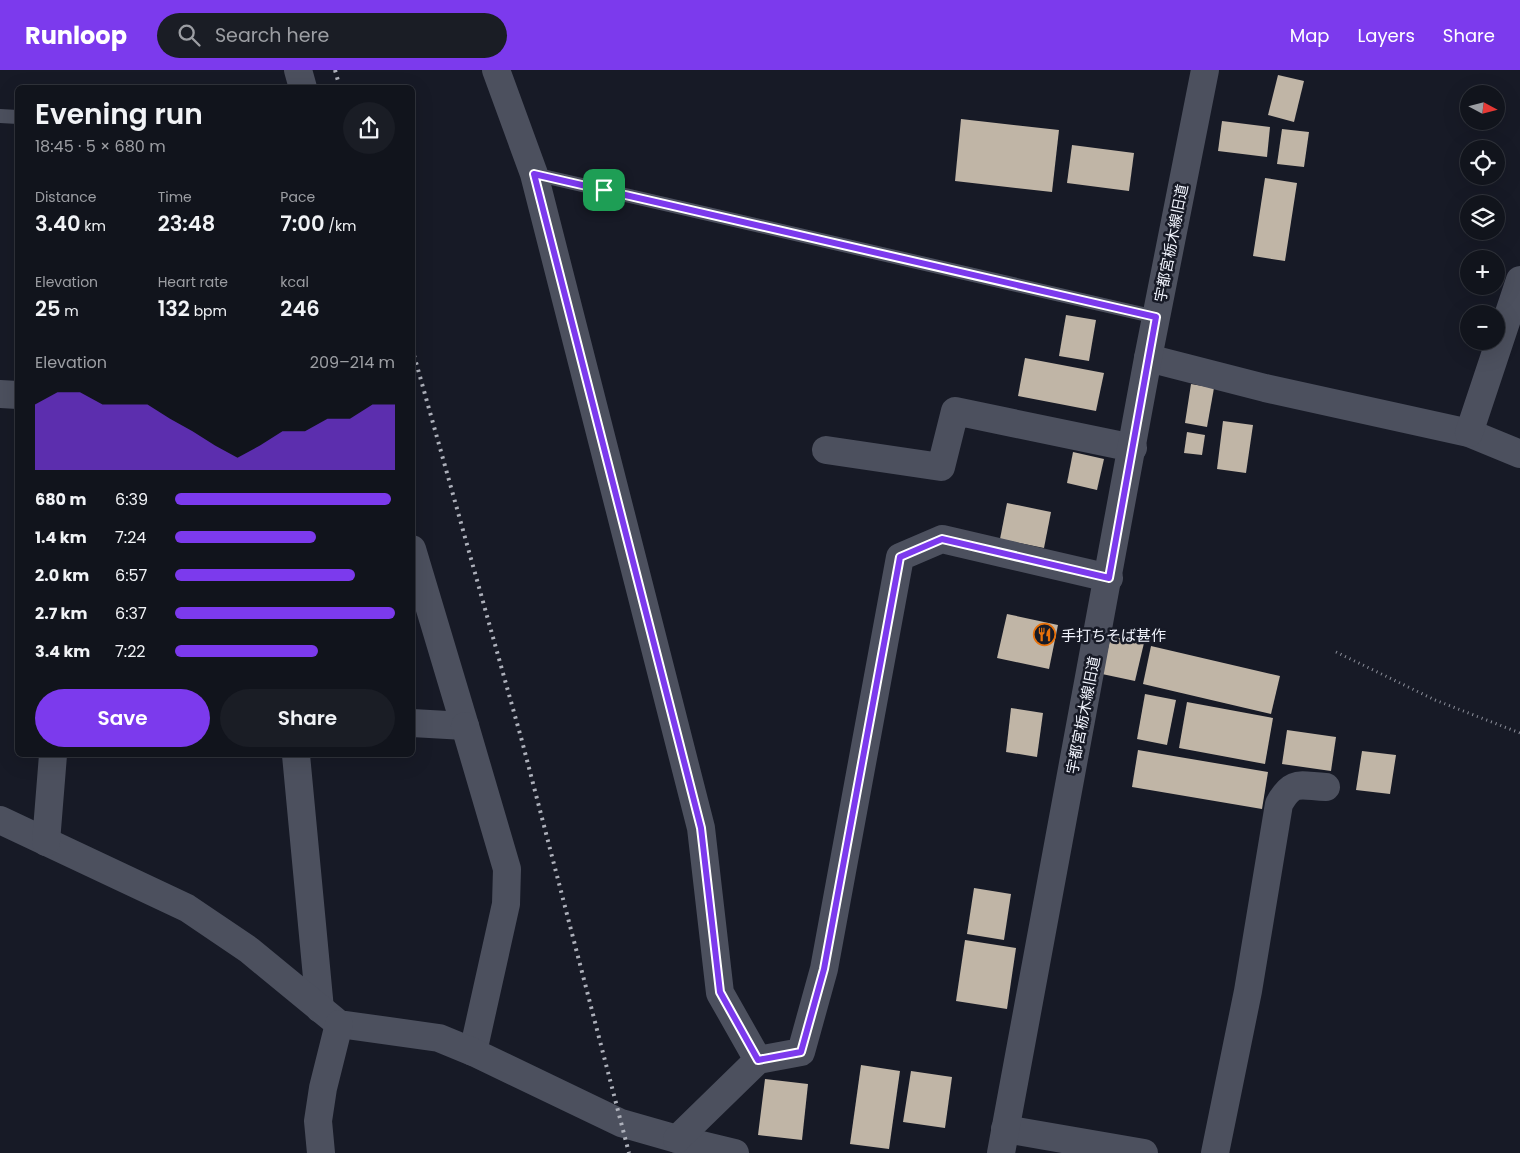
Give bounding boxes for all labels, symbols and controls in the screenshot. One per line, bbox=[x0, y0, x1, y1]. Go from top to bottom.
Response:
search box bbox=[157, 13, 507, 58]
text: Runloop bbox=[25, 19, 127, 52]
icon: search bbox=[175, 21, 203, 49]
text: Search here bbox=[215, 22, 329, 49]
text: Map bbox=[1290, 23, 1330, 48]
text: Layers bbox=[1358, 23, 1415, 48]
text: Share bbox=[1443, 23, 1495, 48]
north arrow bbox=[1460, 85, 1505, 130]
map controls bbox=[1460, 85, 1505, 350]
text: Evening run bbox=[35, 95, 203, 134]
button: share bbox=[343, 102, 395, 154]
text: 18:45 · 5 × 680 m bbox=[35, 135, 166, 158]
button: locate bbox=[1460, 140, 1505, 185]
pin bbox=[583, 169, 625, 211]
icon: arrive bbox=[590, 176, 618, 204]
street label: 宇都宮栃木線旧道 bbox=[1149, 182, 1193, 304]
text: Distance bbox=[35, 187, 96, 207]
text: Time bbox=[158, 187, 192, 207]
text: Pace bbox=[280, 187, 315, 207]
button: layers bbox=[1460, 195, 1505, 240]
text: 3.40 bbox=[35, 209, 81, 238]
text: 23:48 bbox=[158, 209, 215, 238]
text: 7:00 bbox=[280, 209, 325, 238]
text: km bbox=[81, 216, 106, 236]
text: /km bbox=[325, 216, 357, 236]
button: + bbox=[1460, 250, 1505, 295]
text: Elevation bbox=[35, 272, 98, 292]
text: Heart rate bbox=[158, 272, 228, 292]
text: kcal bbox=[280, 272, 309, 292]
text: 25 bbox=[35, 294, 61, 323]
text: 132 bbox=[158, 294, 190, 323]
text: 246 bbox=[280, 294, 320, 323]
text: m bbox=[61, 301, 79, 321]
text: bpm bbox=[190, 301, 227, 321]
button: − bbox=[1460, 305, 1505, 350]
text: Elevation bbox=[35, 351, 107, 374]
text: 209–214 m bbox=[310, 351, 395, 374]
text: 680 m bbox=[35, 488, 86, 511]
text: 6:39 bbox=[115, 488, 148, 511]
text: 1.4 km bbox=[35, 526, 87, 549]
text: 7:24 bbox=[115, 526, 146, 549]
text: 2.0 km bbox=[35, 564, 89, 587]
text: 6:57 bbox=[115, 564, 147, 587]
text: 2.7 km bbox=[35, 602, 87, 625]
text: 6:37 bbox=[115, 602, 147, 625]
restaurant icon: 手打ちそば甚作 bbox=[1033, 623, 1057, 647]
place label: 手打ちそば甚作 bbox=[1061, 625, 1166, 646]
text: 3.4 km bbox=[35, 640, 90, 663]
text: 7:22 bbox=[115, 640, 146, 663]
street label: 宇都宮栃木線旧道 bbox=[1061, 654, 1105, 776]
button: Save bbox=[35, 689, 210, 747]
button: Share bbox=[220, 689, 395, 747]

